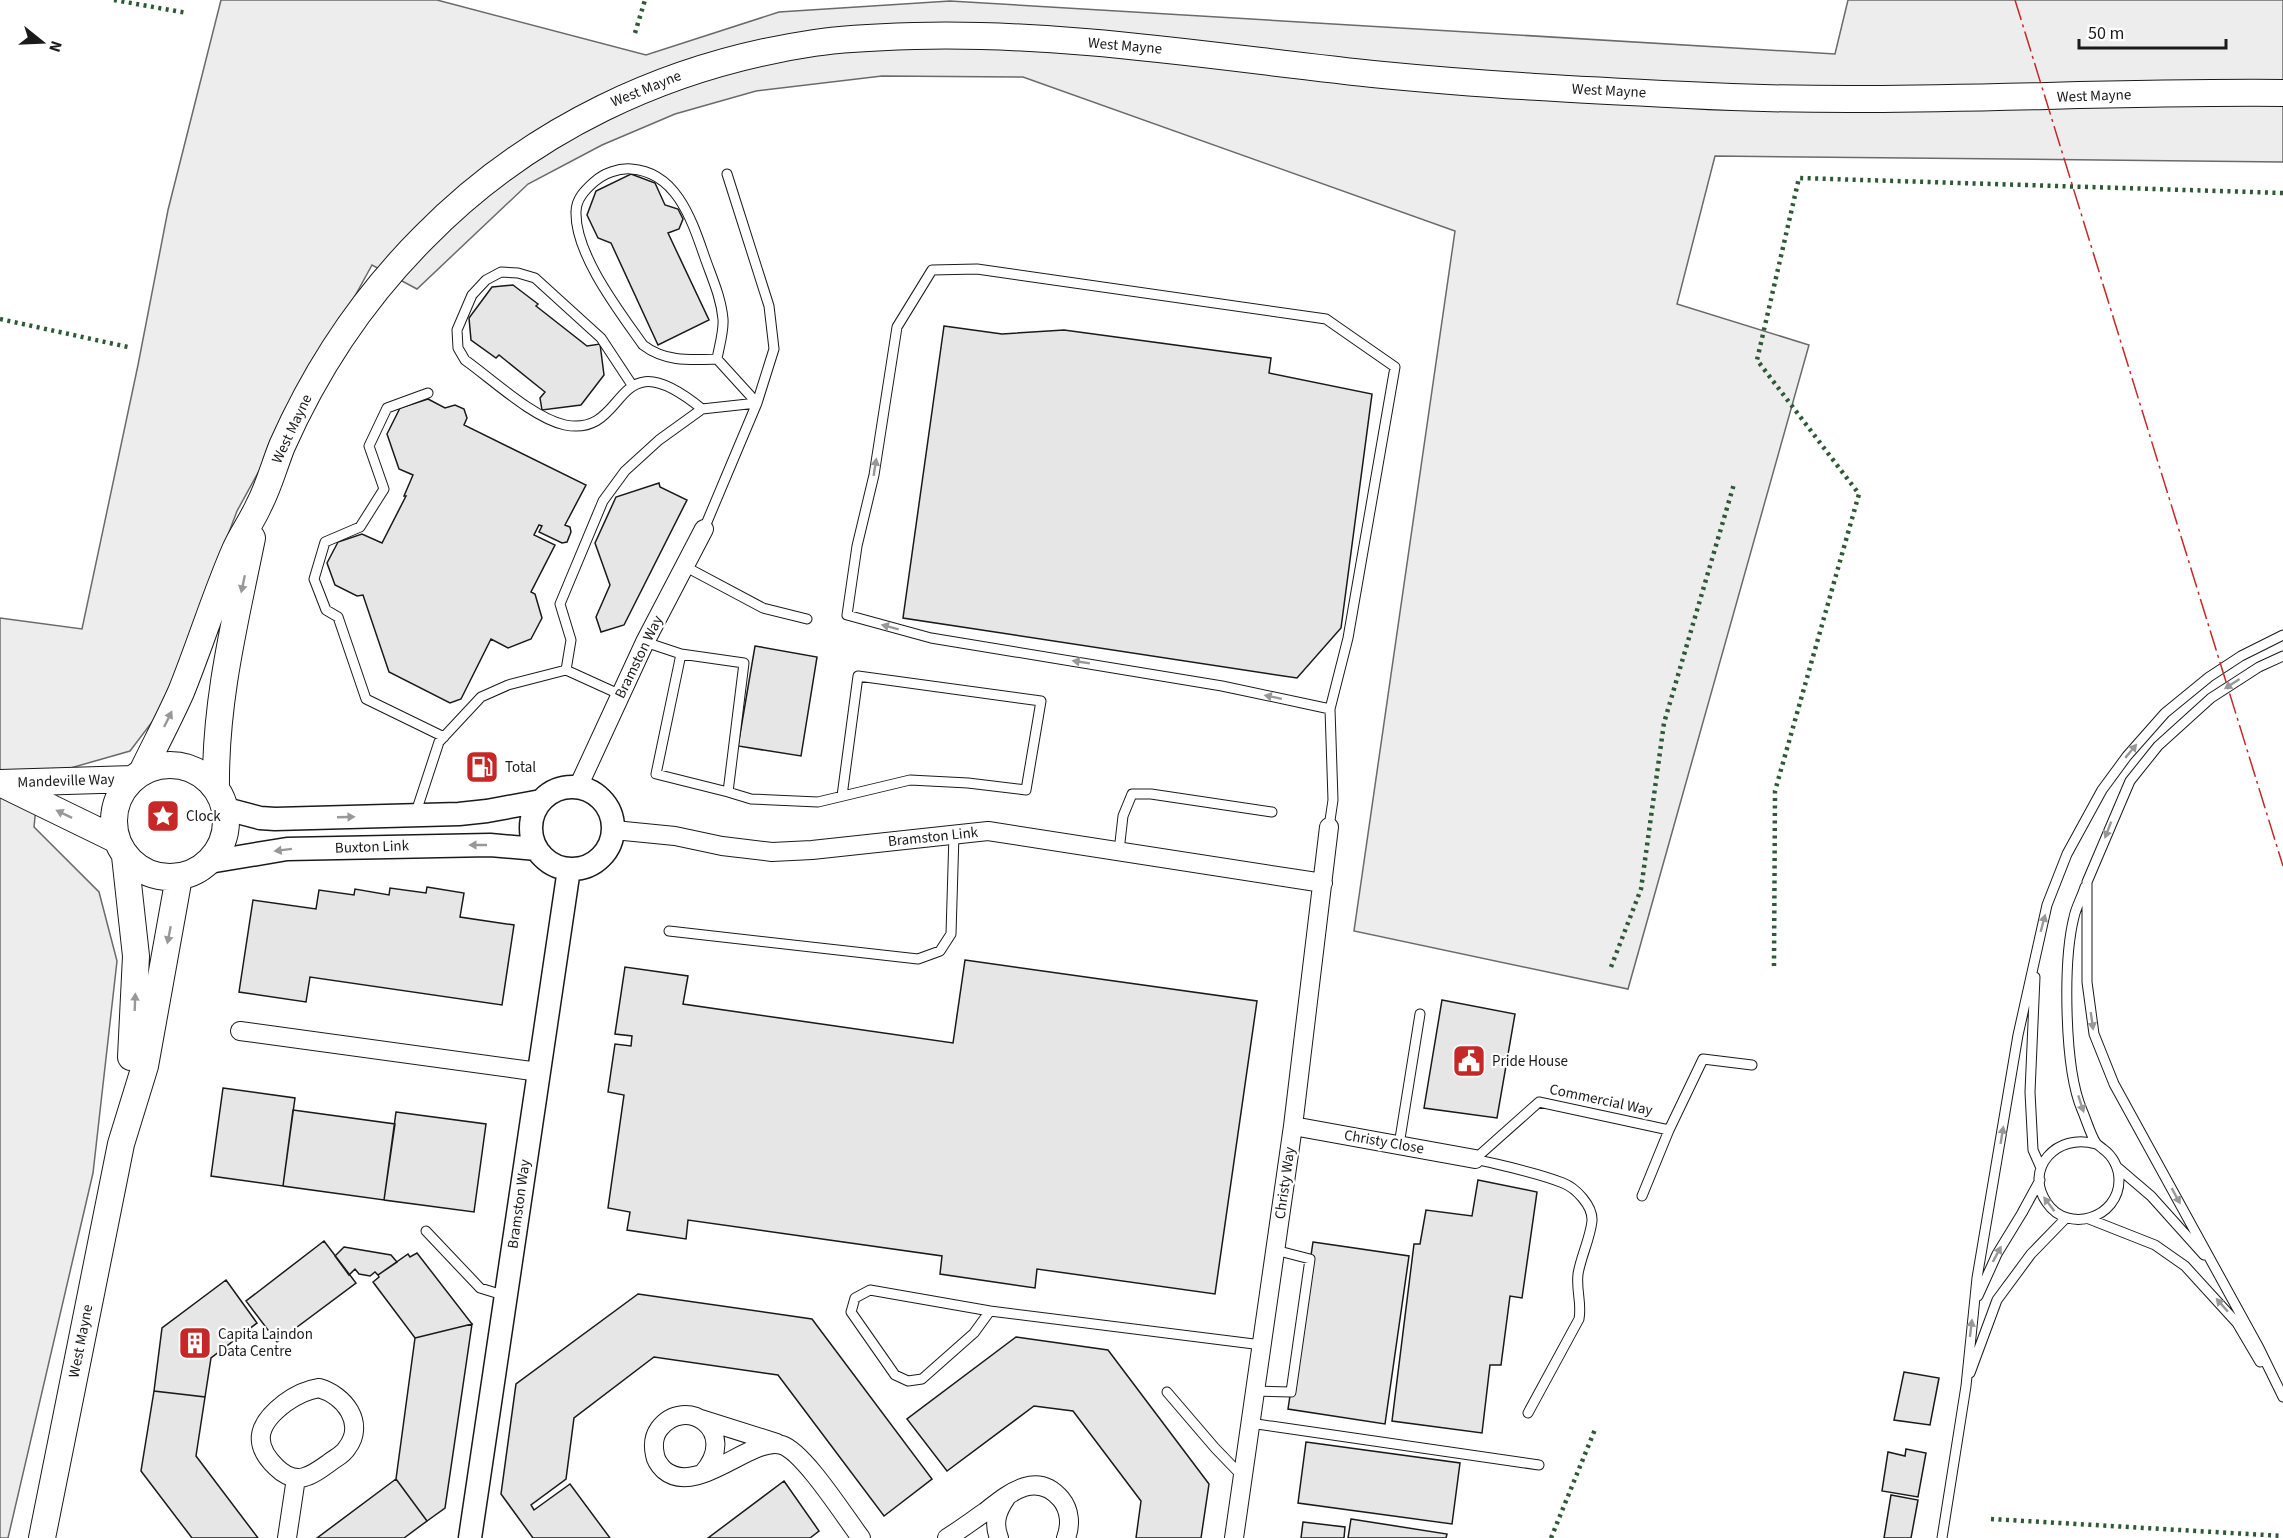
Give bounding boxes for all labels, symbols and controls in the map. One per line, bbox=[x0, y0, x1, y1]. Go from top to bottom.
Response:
north arrow bbox=[12, 12, 72, 72]
scale bar bbox=[2079, 12, 2226, 50]
text: 50 m bbox=[2088, 21, 2124, 46]
street label: West Mayne bbox=[1087, 32, 1163, 60]
text: N bbox=[43, 38, 67, 55]
street label: West Mayne bbox=[608, 65, 684, 113]
street label: West Mayne bbox=[1571, 79, 1647, 103]
street label: West Mayne bbox=[2056, 84, 2132, 108]
street label: West Mayne bbox=[267, 391, 317, 467]
one-way arrow bbox=[871, 457, 880, 476]
one-way arrow bbox=[238, 574, 247, 593]
street label: Bramston Way bbox=[610, 612, 668, 702]
one-way arrow bbox=[881, 621, 899, 631]
one-way arrow bbox=[1072, 658, 1091, 667]
one-way arrow bbox=[2224, 679, 2240, 690]
one-way arrow bbox=[1264, 691, 1282, 701]
one-way arrow bbox=[163, 711, 172, 728]
one-way arrow bbox=[2124, 744, 2137, 759]
fuel station icon: Total bbox=[464, 749, 500, 785]
place label: Total bbox=[505, 757, 536, 778]
street label: Mandeville Way bbox=[17, 769, 115, 793]
place icon: Clock bbox=[145, 798, 181, 834]
place label: Clock bbox=[186, 806, 221, 827]
one-way arrow bbox=[55, 810, 73, 820]
one-way arrow bbox=[337, 812, 356, 822]
one-way arrow bbox=[2103, 821, 2112, 839]
street label: Bramston Link bbox=[887, 822, 980, 852]
street label: Buxton Link bbox=[335, 835, 410, 859]
one-way arrow bbox=[469, 840, 488, 850]
one-way arrow bbox=[274, 846, 293, 855]
one-way arrow bbox=[2038, 914, 2048, 933]
one-way arrow bbox=[164, 926, 173, 945]
one-way arrow bbox=[130, 993, 139, 1012]
one-way arrow bbox=[2088, 1011, 2097, 1030]
public building icon: Pride House bbox=[1451, 1043, 1487, 1079]
place label: Pride House bbox=[1492, 1051, 1568, 1072]
street label: Commercial Way bbox=[1547, 1079, 1655, 1121]
one-way arrow bbox=[2076, 1095, 2086, 1113]
street label: Christy Close bbox=[1342, 1125, 1426, 1159]
one-way arrow bbox=[1997, 1126, 2006, 1145]
street label: Christy Way bbox=[1270, 1145, 1300, 1221]
street label: Bramston Way bbox=[502, 1158, 536, 1250]
one-way arrow bbox=[2170, 1188, 2181, 1204]
one-way arrow bbox=[2043, 1196, 2055, 1212]
one-way arrow bbox=[1993, 1245, 2002, 1262]
one-way arrow bbox=[2216, 1298, 2229, 1313]
street label: West Mayne bbox=[64, 1302, 98, 1380]
one-way arrow bbox=[1966, 1318, 1975, 1337]
place label: Capita Laindon Data Centre bbox=[218, 1324, 313, 1362]
building icon: Capita Laindon Data Centre bbox=[177, 1325, 213, 1361]

